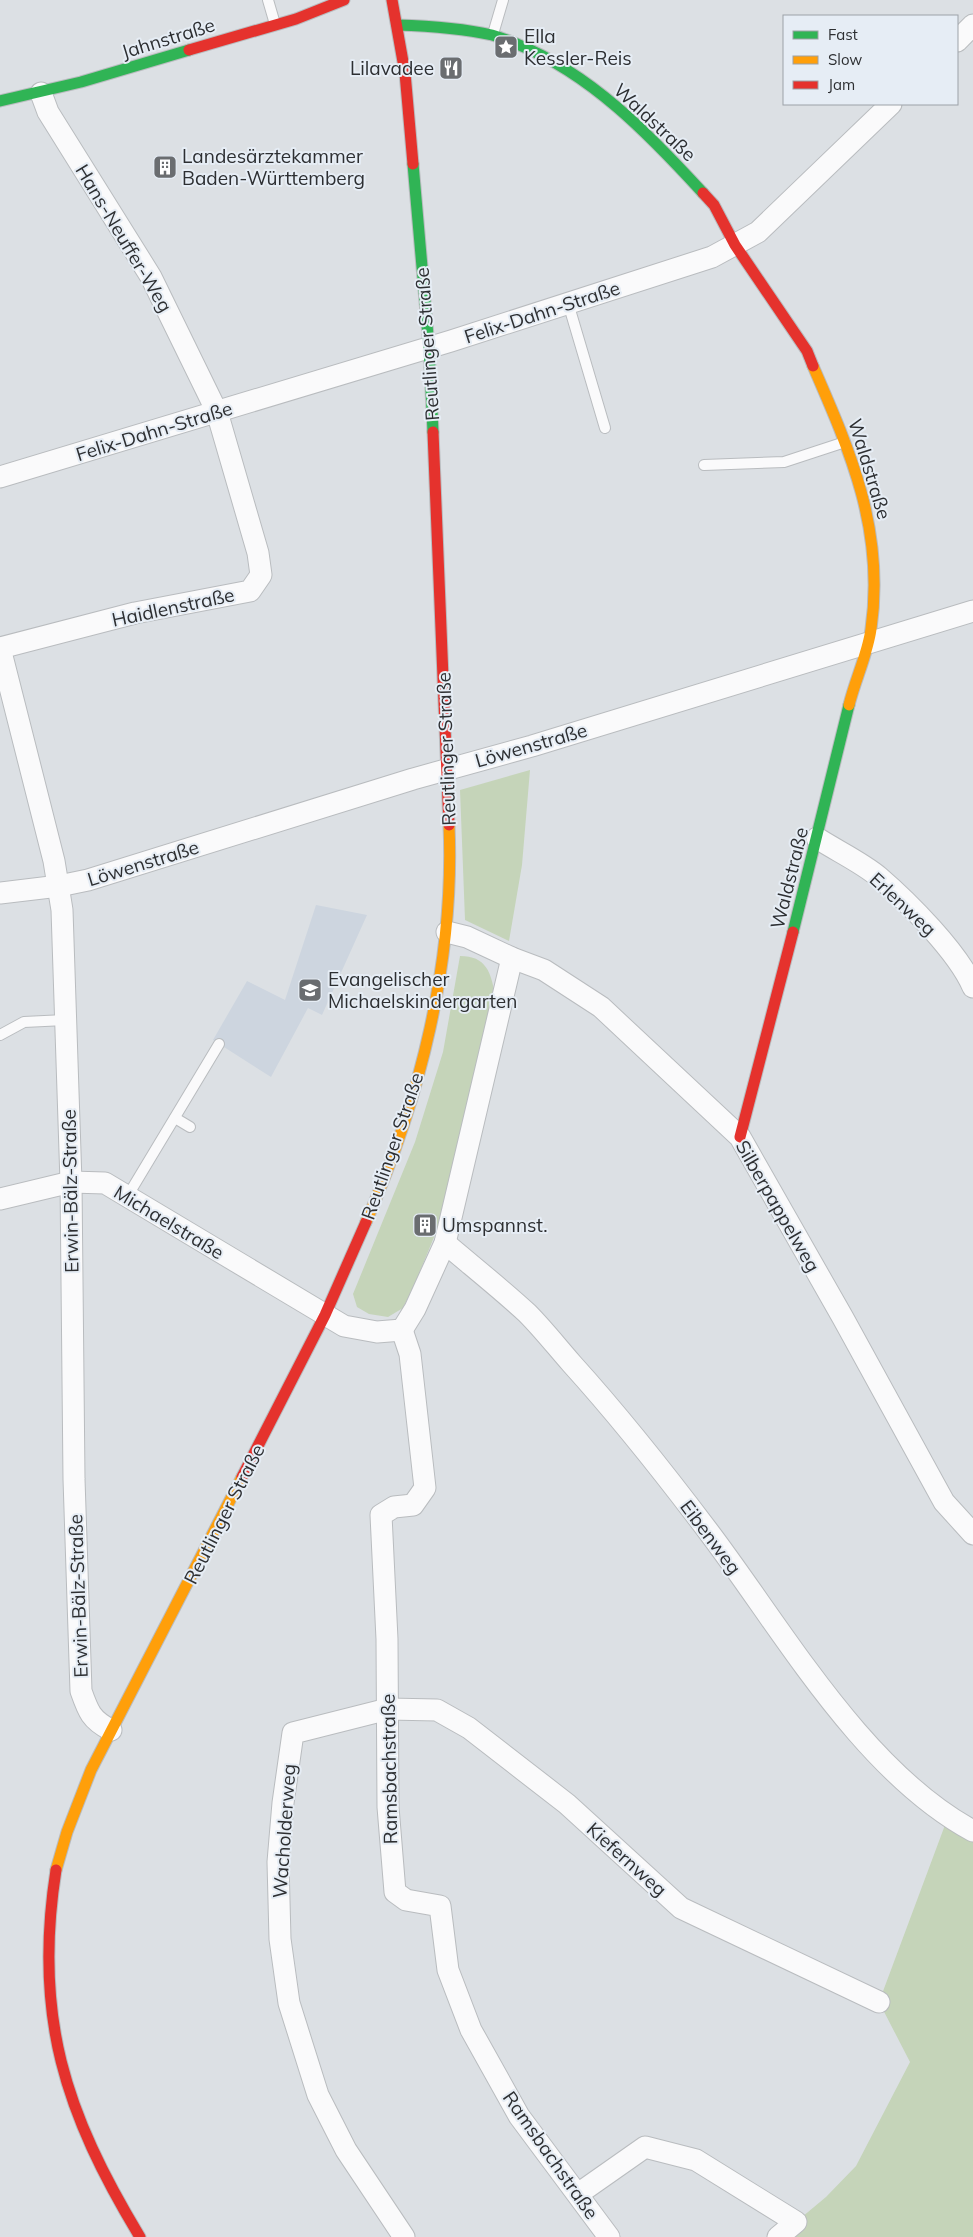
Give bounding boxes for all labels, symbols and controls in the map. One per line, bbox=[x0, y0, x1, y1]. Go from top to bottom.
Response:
street label: Jahnstraße bbox=[118, 12, 218, 64]
legend bbox=[783, 15, 958, 105]
place label: Ella Kessler-Reis bbox=[524, 24, 632, 70]
text: Fast bbox=[828, 25, 858, 44]
place icon: Ella Kessler-Reis bbox=[493, 34, 519, 60]
text: Slow bbox=[828, 50, 862, 69]
restaurant icon: Lilavadee bbox=[438, 55, 464, 81]
place label: Lilavadee bbox=[350, 56, 434, 80]
text: Jam bbox=[828, 75, 855, 94]
street label: Waldstraße bbox=[609, 78, 701, 166]
place label: Landesärztekammer Baden-Württemberg bbox=[182, 144, 365, 190]
building icon: Landesärztekammer Baden-Württemberg bbox=[152, 154, 178, 180]
street label: Hans-Neuffer-Weg bbox=[70, 160, 178, 316]
street label: Reutlinger Straße bbox=[410, 266, 444, 422]
street label: Felix-Dahn-Straße bbox=[461, 276, 623, 348]
street label: Felix-Dahn-Straße bbox=[73, 396, 235, 466]
street label: Waldstraße bbox=[843, 416, 897, 522]
street label: Haidlenstraße bbox=[110, 582, 236, 632]
street label: Reutlinger Straße bbox=[431, 672, 461, 826]
street label: Löwenstraße bbox=[472, 718, 590, 772]
street label: Waldstraße bbox=[765, 825, 813, 931]
street label: Löwenstraße bbox=[84, 835, 202, 891]
street label: Erlenweg bbox=[865, 867, 941, 941]
place label: Evangelischer Michaelskindergarten bbox=[328, 967, 517, 1013]
school or university icon: Evangelischer Michaelskindergarten bbox=[297, 977, 323, 1003]
street label: Reutlinger Straße bbox=[356, 1069, 428, 1223]
street label: Erwin-Bälz-Straße bbox=[57, 1109, 83, 1273]
street label: Silberpappelweg bbox=[731, 1136, 825, 1276]
street label: Michaelstraße bbox=[110, 1180, 228, 1264]
building icon: Umspannst. bbox=[412, 1212, 438, 1238]
place label: Umspannst. bbox=[442, 1213, 548, 1237]
street label: Reutlinger Straße bbox=[178, 1440, 270, 1588]
street label: Eibenweg bbox=[675, 1495, 747, 1579]
street label: Erwin-Bälz-Straße bbox=[63, 1514, 93, 1678]
street label: Ramsbachstraße bbox=[376, 1694, 402, 1844]
street label: Wacholderweg bbox=[267, 1763, 301, 1899]
street label: Kiefernweg bbox=[582, 1817, 672, 1901]
street label: Ramsbachstraße bbox=[498, 2086, 604, 2224]

